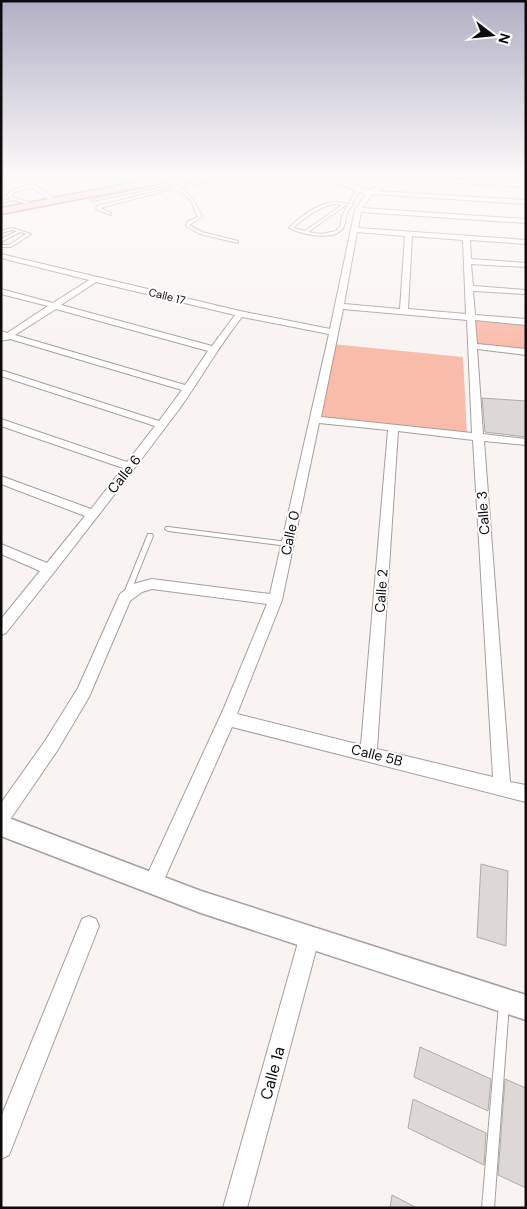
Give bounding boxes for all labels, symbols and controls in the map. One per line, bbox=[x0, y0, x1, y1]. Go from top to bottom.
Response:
north arrow bbox=[467, 10, 517, 60]
text: N bbox=[494, 31, 515, 46]
street label: Calle 17 bbox=[147, 285, 187, 307]
street label: Calle 6 bbox=[103, 451, 145, 497]
street label: Calle 3 bbox=[472, 490, 494, 536]
street label: Calle 0 bbox=[277, 509, 303, 557]
street label: Calle 2 bbox=[370, 569, 392, 613]
street label: Calle 5B bbox=[349, 740, 405, 770]
street label: Calle 1a bbox=[255, 1044, 290, 1102]

